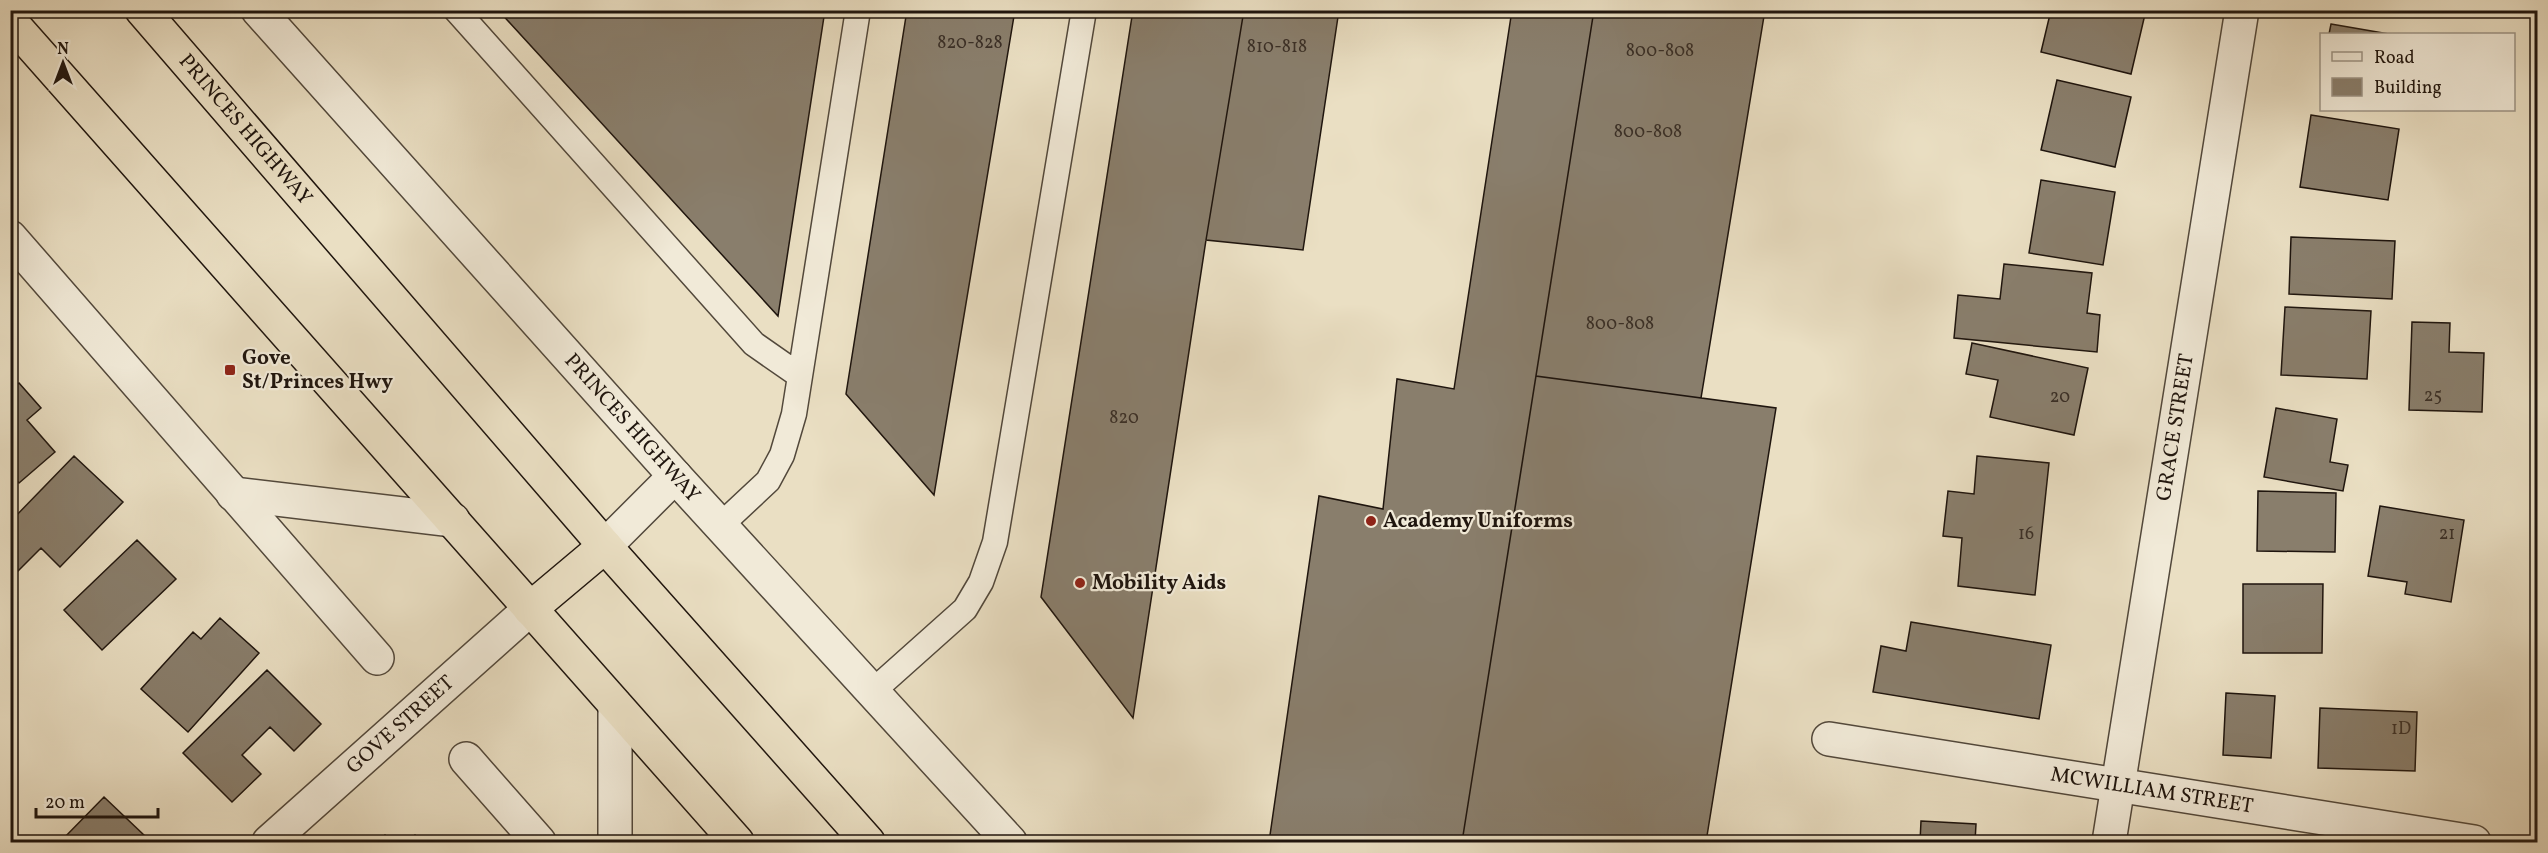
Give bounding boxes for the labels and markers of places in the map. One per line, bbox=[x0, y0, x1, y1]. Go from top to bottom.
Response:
place label: Gove St/Princes Hwy bbox=[242, 344, 393, 397]
marker: Gove St/Princes Hwy bbox=[223, 363, 237, 377]
place label: Academy Uniforms bbox=[1383, 507, 1573, 536]
marker: Academy Uniforms bbox=[1364, 514, 1378, 528]
place label: Mobility Aids bbox=[1092, 569, 1226, 598]
marker: Mobility Aids bbox=[1073, 576, 1087, 590]

